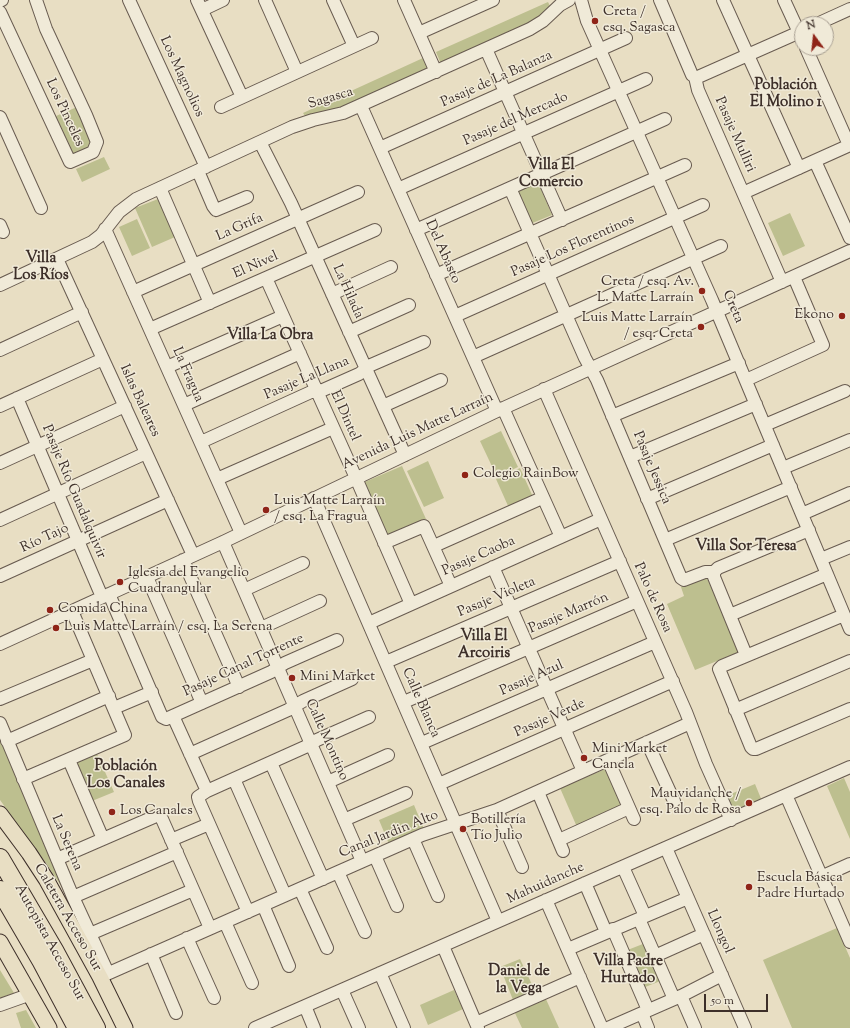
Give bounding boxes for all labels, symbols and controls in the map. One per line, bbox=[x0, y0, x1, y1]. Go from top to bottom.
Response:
place label: Creta / esq. Sagasca bbox=[603, 5, 676, 38]
marker: Creta / esq. Sagasca bbox=[590, 16, 600, 26]
north arrow bbox=[794, 16, 834, 56]
text: N bbox=[805, 17, 817, 34]
street label: Los Magnolios bbox=[155, 34, 207, 120]
street label: Pasaje de La Balanza bbox=[439, 48, 555, 112]
street label: Los Pinceles bbox=[41, 76, 87, 150]
district label: Población El Molino 1 bbox=[750, 77, 822, 112]
street label: Sagasca bbox=[306, 84, 356, 114]
street label: Pasaje del Mercado bbox=[461, 89, 571, 151]
street label: Pasaje Mulliri bbox=[710, 95, 758, 175]
district label: Villa El Comercio bbox=[519, 157, 583, 192]
street label: La Grifa bbox=[214, 210, 266, 246]
street label: Pasaje Los Florentinos bbox=[509, 212, 637, 282]
street label: Del Abasto bbox=[421, 218, 463, 286]
street label: El Nivel bbox=[231, 249, 281, 283]
district label: Villa Los Ríos bbox=[13, 250, 69, 285]
street label: La Hilada bbox=[328, 262, 366, 322]
place label: Creta / esq. Av. L. Matte Larraín bbox=[597, 275, 694, 308]
marker: Creta / esq. Av. L. Matte Larraín bbox=[697, 286, 707, 296]
street label: Creta bbox=[718, 288, 746, 326]
place label: Ekono bbox=[794, 308, 834, 324]
place label: Luis Matte Larraín / esq. Creta bbox=[582, 311, 693, 344]
marker: Ekono bbox=[837, 311, 847, 321]
marker: Luis Matte Larraín / esq. Creta bbox=[696, 322, 706, 332]
district label: Villa La Obra bbox=[227, 327, 313, 345]
street label: La Fragua bbox=[167, 345, 207, 405]
street label: Pasaje La Llana bbox=[262, 354, 352, 404]
street label: Islas Baleares bbox=[115, 362, 163, 440]
street label: El Dintel bbox=[325, 388, 363, 444]
street label: Avenida Luis Matte Larraín bbox=[340, 390, 496, 474]
street label: Pasaje Río Guadalquivir bbox=[37, 422, 109, 562]
street label: Pasaje Jessica bbox=[628, 429, 674, 507]
place label: Colegio RainBow bbox=[473, 467, 578, 483]
marker: Colegio RainBow bbox=[460, 470, 470, 480]
place label: Luis Matte Larraín / esq. La Fragua bbox=[274, 494, 385, 526]
marker: Luis Matte Larraín / esq. La Fragua bbox=[261, 505, 271, 515]
street label: Río Tajo bbox=[18, 521, 72, 557]
street label: Pasaje Caoba bbox=[440, 533, 518, 581]
district label: Villa Sor Teresa bbox=[695, 538, 797, 556]
street label: Palo de Rosa bbox=[629, 560, 675, 636]
place label: Iglesia del Evangelio Cuadrangular bbox=[128, 566, 249, 598]
street label: Pasaje Violeta bbox=[456, 574, 538, 622]
marker: Iglesia del Evangelio Cuadrangular bbox=[115, 577, 125, 587]
street label: Pasaje Marrón bbox=[527, 590, 611, 638]
place label: Comida China bbox=[58, 602, 148, 618]
marker: Comida China bbox=[45, 605, 55, 615]
place label: Luis Matte Larraín / esq. La Serena bbox=[64, 620, 273, 636]
marker: Luis Matte Larraín / esq. La Serena bbox=[51, 623, 61, 633]
district label: Villa El Arcoiris bbox=[458, 628, 510, 663]
street label: Pasaje Canal Torrente bbox=[181, 631, 307, 701]
street label: Pasaje Azul bbox=[498, 658, 566, 700]
street label: Calle Blanca bbox=[397, 665, 443, 741]
place label: Mini Market bbox=[300, 670, 375, 686]
marker: Mini Market bbox=[287, 673, 297, 683]
street label: Pasaje Verde bbox=[512, 696, 588, 742]
street label: Calle Montino bbox=[300, 697, 352, 783]
place label: Mini Market Canela bbox=[592, 742, 667, 774]
marker: Mini Market Canela bbox=[579, 753, 589, 763]
district label: Población Los Canales bbox=[87, 758, 165, 793]
place label: Mauvidanche / esq. Palo de Rosa bbox=[640, 787, 741, 820]
marker: Mauvidanche / esq. Palo de Rosa bbox=[744, 798, 754, 808]
place label: Los Canales bbox=[120, 804, 193, 820]
marker: Los Canales bbox=[107, 807, 117, 817]
street label: Canal Jardin Alto bbox=[337, 807, 441, 863]
street label: La Serena bbox=[47, 812, 85, 874]
place label: Botillería Tío Julio bbox=[471, 813, 526, 846]
marker: Botillería Tío Julio bbox=[458, 824, 468, 834]
street label: Mahuidanche bbox=[505, 860, 587, 908]
street label: Caletera Acceso Sur bbox=[29, 861, 105, 975]
place label: Escuela Básica Padre Hurtado bbox=[757, 871, 844, 904]
street label: Autopista Acceso Sur bbox=[10, 882, 88, 1004]
marker: Escuela Básica Padre Hurtado bbox=[744, 882, 754, 892]
street label: Llongol bbox=[702, 907, 736, 957]
district label: Villa Padre Hurtado bbox=[593, 953, 663, 988]
district label: Daniel de la Vega bbox=[488, 963, 550, 998]
scale bar bbox=[706, 986, 770, 1012]
text: 50 m bbox=[711, 992, 734, 1010]

